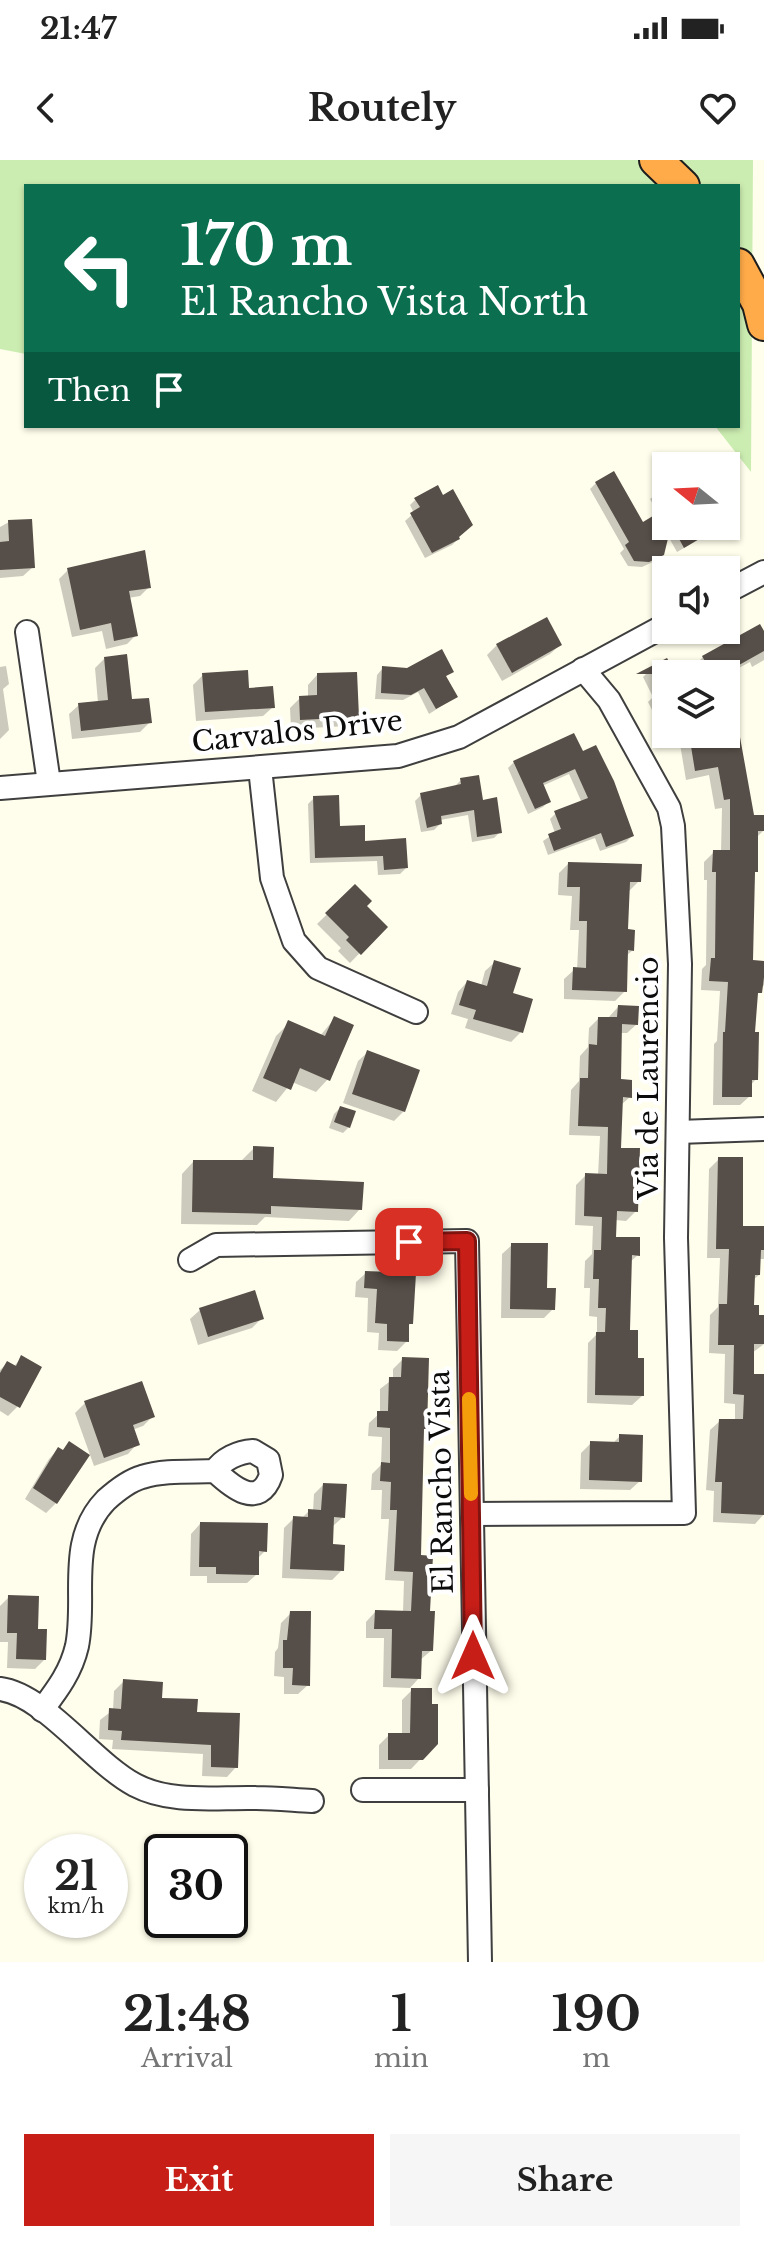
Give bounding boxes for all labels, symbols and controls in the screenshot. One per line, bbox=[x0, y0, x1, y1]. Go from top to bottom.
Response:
text: 21:47 bbox=[40, 10, 117, 47]
icon: back bbox=[24, 86, 68, 130]
text: Routely bbox=[308, 86, 456, 131]
icon: heart bbox=[696, 86, 740, 130]
text: 170 m bbox=[180, 211, 352, 280]
icon: left bbox=[48, 216, 152, 320]
text: El Rancho Vista North bbox=[180, 280, 588, 325]
icon: arrive bbox=[147, 368, 191, 412]
text: Then bbox=[48, 372, 131, 409]
north arrow bbox=[652, 452, 740, 540]
map controls bbox=[652, 452, 740, 748]
button: sound bbox=[652, 556, 740, 644]
button: layers bbox=[652, 660, 740, 748]
street label: Carvalos Drive bbox=[190, 703, 404, 760]
street label: Via de Laurencio bbox=[631, 956, 666, 1201]
pin bbox=[375, 1208, 443, 1276]
icon: arrive bbox=[387, 1220, 431, 1264]
street label: El Rancho Vista bbox=[422, 1369, 461, 1594]
position arrow bbox=[431, 1614, 515, 1698]
speed limit sign: 30 bbox=[144, 1834, 248, 1938]
text: 21 bbox=[54, 1851, 98, 1901]
text: km/h bbox=[48, 1894, 104, 1918]
text: 21:48 bbox=[123, 1984, 251, 2044]
text: 1 bbox=[391, 1984, 412, 2044]
text: 190 bbox=[552, 1984, 641, 2044]
text: Arrival bbox=[141, 2042, 233, 2074]
text: min bbox=[374, 2042, 429, 2074]
text: m bbox=[582, 2042, 610, 2074]
button: Exit bbox=[24, 2134, 374, 2226]
button: Share bbox=[390, 2134, 740, 2226]

